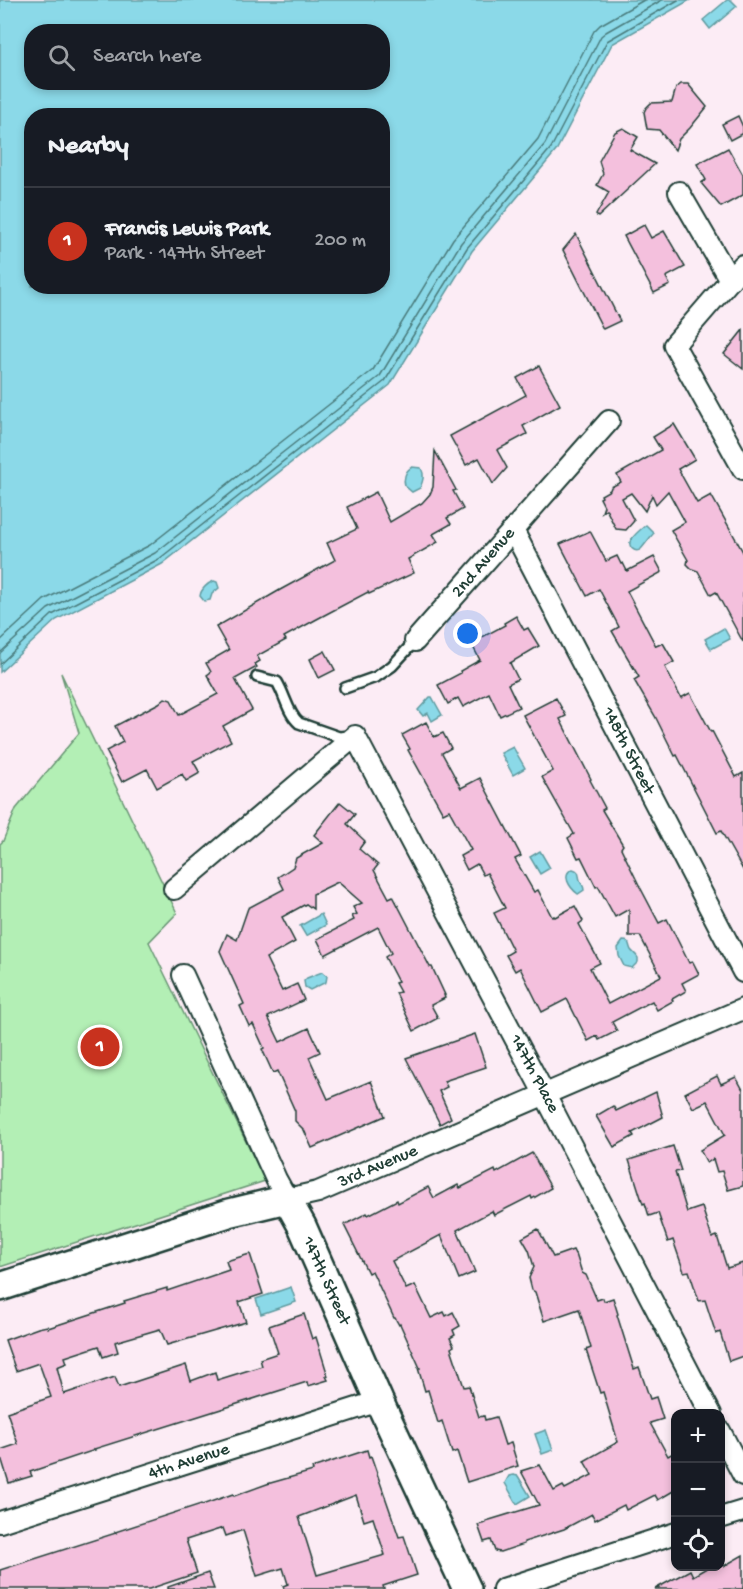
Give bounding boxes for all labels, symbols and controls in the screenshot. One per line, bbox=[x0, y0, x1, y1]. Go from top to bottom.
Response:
search box bbox=[24, 24, 390, 90]
icon: search bbox=[45, 41, 78, 74]
text: Search here bbox=[93, 44, 201, 70]
text: Nearby bbox=[48, 132, 129, 163]
text: Francis Lewis Park bbox=[105, 217, 269, 243]
text: 1 bbox=[63, 230, 72, 253]
text: 200 m bbox=[315, 230, 366, 253]
text: Park · 147th Street bbox=[105, 243, 264, 266]
street label: 2nd Avenue bbox=[448, 523, 521, 602]
your location bbox=[453, 619, 482, 648]
street label: 148th Street bbox=[597, 703, 660, 800]
pin: 1 bbox=[80, 1024, 120, 1070]
street label: 147th Place bbox=[504, 1030, 564, 1117]
street label: 3rd Avenue bbox=[334, 1141, 422, 1194]
street label: 147th Street bbox=[297, 1233, 355, 1330]
map controls bbox=[671, 1409, 725, 1571]
button: + bbox=[671, 1409, 725, 1463]
street label: 4th Avenue bbox=[146, 1439, 233, 1485]
button: − bbox=[671, 1463, 725, 1517]
button: locate bbox=[671, 1517, 725, 1571]

